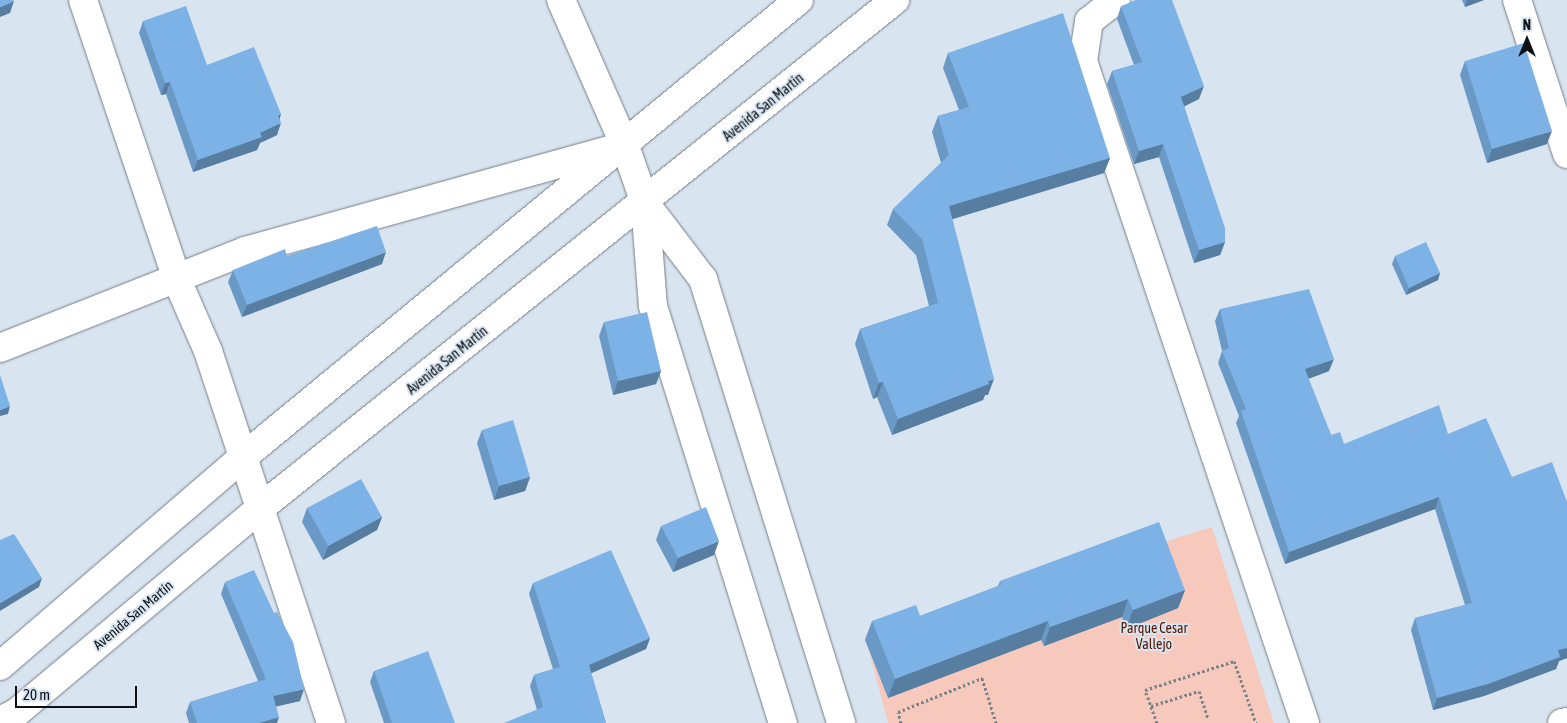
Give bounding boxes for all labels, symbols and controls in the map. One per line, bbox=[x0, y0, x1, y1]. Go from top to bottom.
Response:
north arrow bbox=[1502, 15, 1552, 65]
text: N bbox=[1523, 17, 1531, 33]
street label: Avenida San Martín bbox=[719, 69, 807, 145]
street label: Avenida San Martín bbox=[403, 322, 491, 398]
street label: Avenida San Martín bbox=[90, 577, 176, 653]
park label: Parque Cesar Vallejo bbox=[1120, 620, 1188, 652]
scale bar bbox=[18, 676, 140, 708]
text: 20 m bbox=[23, 686, 50, 703]

